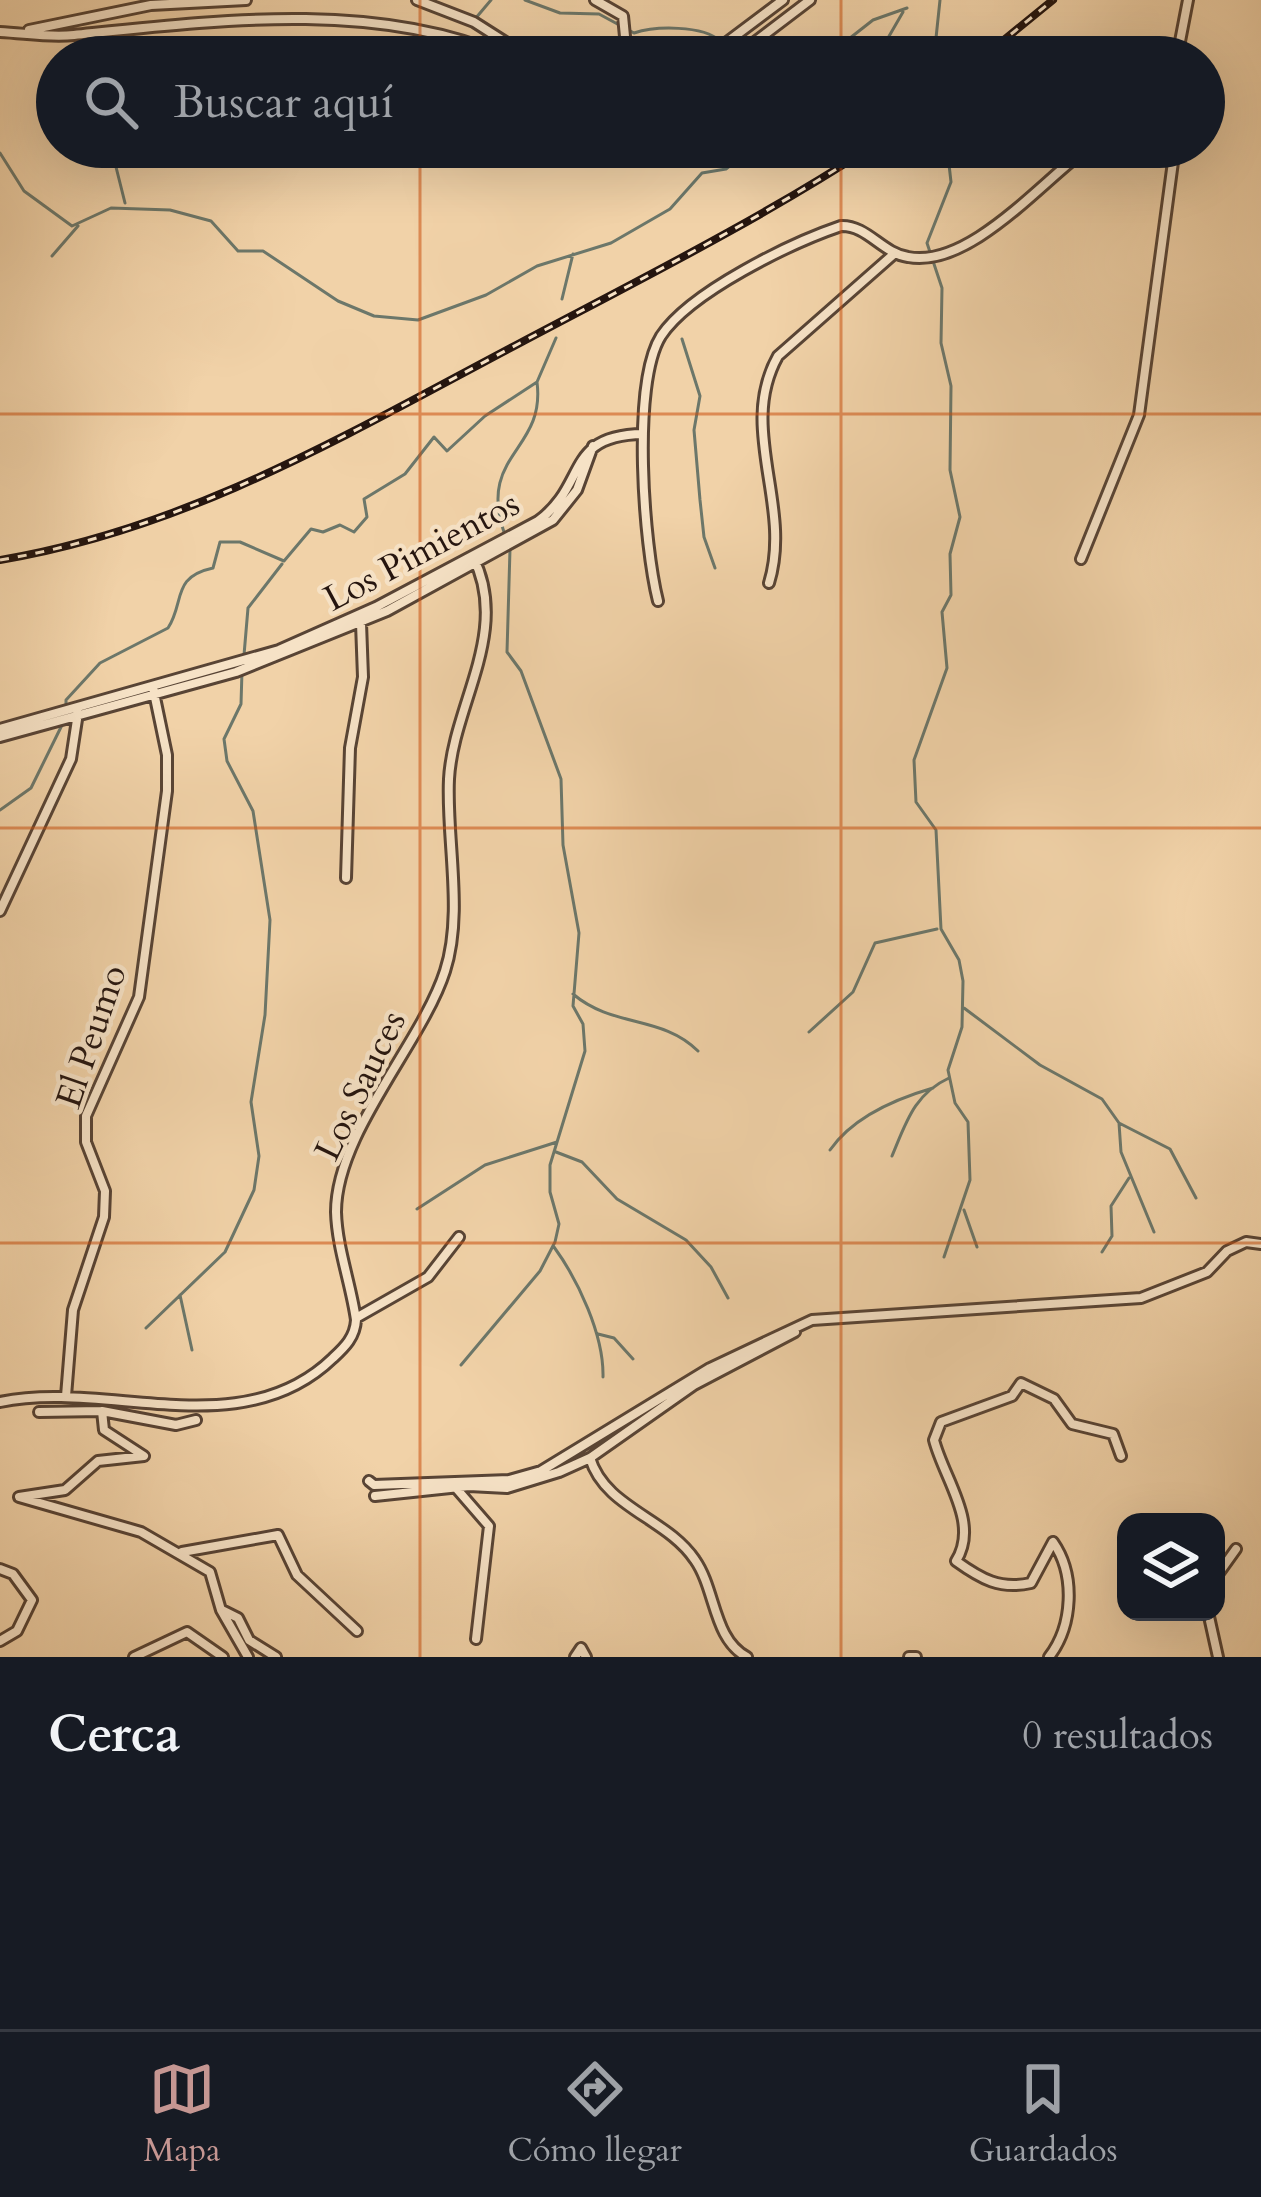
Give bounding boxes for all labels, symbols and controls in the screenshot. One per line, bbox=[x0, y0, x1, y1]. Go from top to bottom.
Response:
search box bbox=[36, 36, 1225, 168]
icon: search bbox=[78, 69, 144, 135]
text: Buscar aquí bbox=[174, 72, 394, 133]
street label: Los Pimientos bbox=[315, 479, 528, 623]
street label: El Peumo bbox=[44, 958, 139, 1115]
street label: Los Sauces bbox=[303, 1003, 418, 1169]
map controls bbox=[1117, 1513, 1225, 1621]
button: layers bbox=[1117, 1513, 1225, 1621]
text: Cerca bbox=[48, 1700, 180, 1770]
text: 0 resultados bbox=[1022, 1709, 1213, 1762]
tab: Mapa bbox=[143, 2056, 221, 2173]
tab: Cómo llegar bbox=[508, 2056, 682, 2173]
tab: Guardados bbox=[969, 2056, 1118, 2173]

